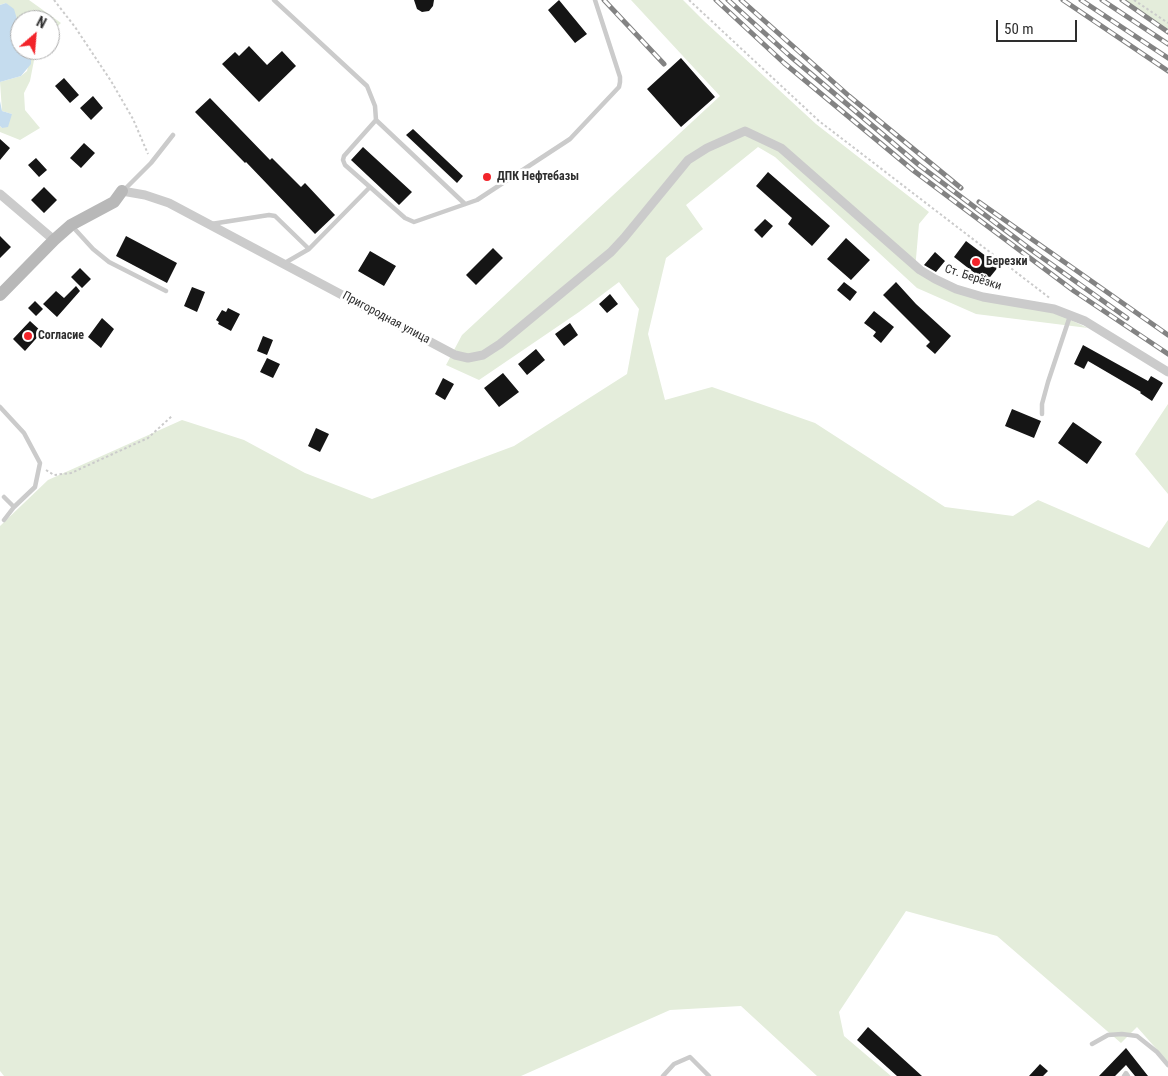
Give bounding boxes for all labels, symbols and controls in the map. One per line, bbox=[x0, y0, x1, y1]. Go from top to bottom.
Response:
north arrow bbox=[10, 10, 60, 60]
scale bar bbox=[998, 10, 1079, 42]
text: N bbox=[34, 13, 49, 32]
text: 50 m bbox=[1004, 20, 1034, 38]
place label: ДПК Нефтебазы bbox=[497, 170, 579, 184]
marker: ДПК Нефтебазы bbox=[481, 171, 493, 183]
place label: Березки bbox=[986, 255, 1027, 269]
marker: Березки bbox=[970, 256, 982, 268]
street label: Ст. Берёзки bbox=[943, 262, 1003, 294]
street label: Пригородная улица bbox=[340, 289, 432, 347]
place label: Согласие bbox=[38, 329, 84, 343]
marker: Согласие bbox=[22, 330, 34, 342]

